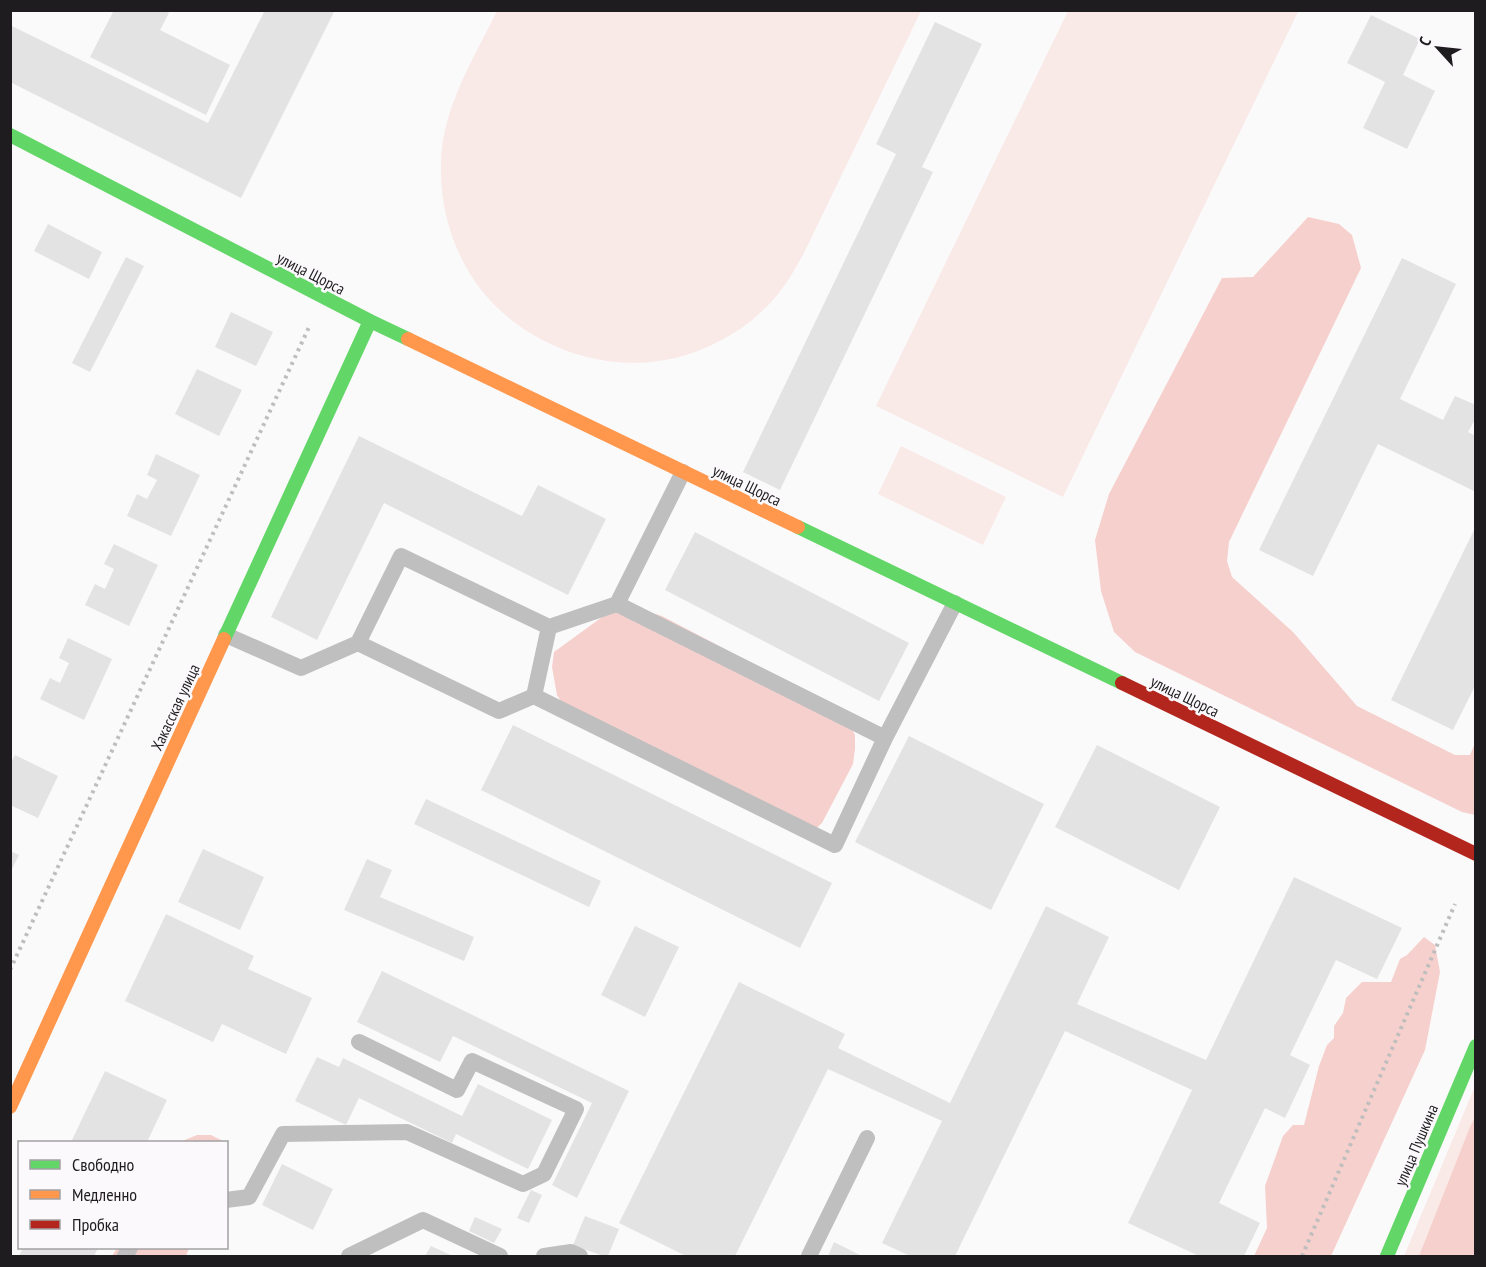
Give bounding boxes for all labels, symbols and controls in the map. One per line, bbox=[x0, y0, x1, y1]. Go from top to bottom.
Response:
north arrow bbox=[1408, 18, 1468, 78]
text: С bbox=[1414, 33, 1436, 49]
street label: улица Щорса bbox=[274, 247, 348, 299]
street label: улица Щорса bbox=[709, 460, 785, 510]
street label: Хакасская улица bbox=[146, 661, 204, 753]
street label: улица Щорса bbox=[1147, 671, 1223, 721]
street label: улица Пушкина bbox=[1390, 1101, 1442, 1189]
legend bbox=[18, 1141, 228, 1249]
text: Свободно bbox=[72, 1153, 135, 1176]
text: Медленно bbox=[72, 1183, 137, 1206]
text: Пробка bbox=[72, 1213, 119, 1236]

